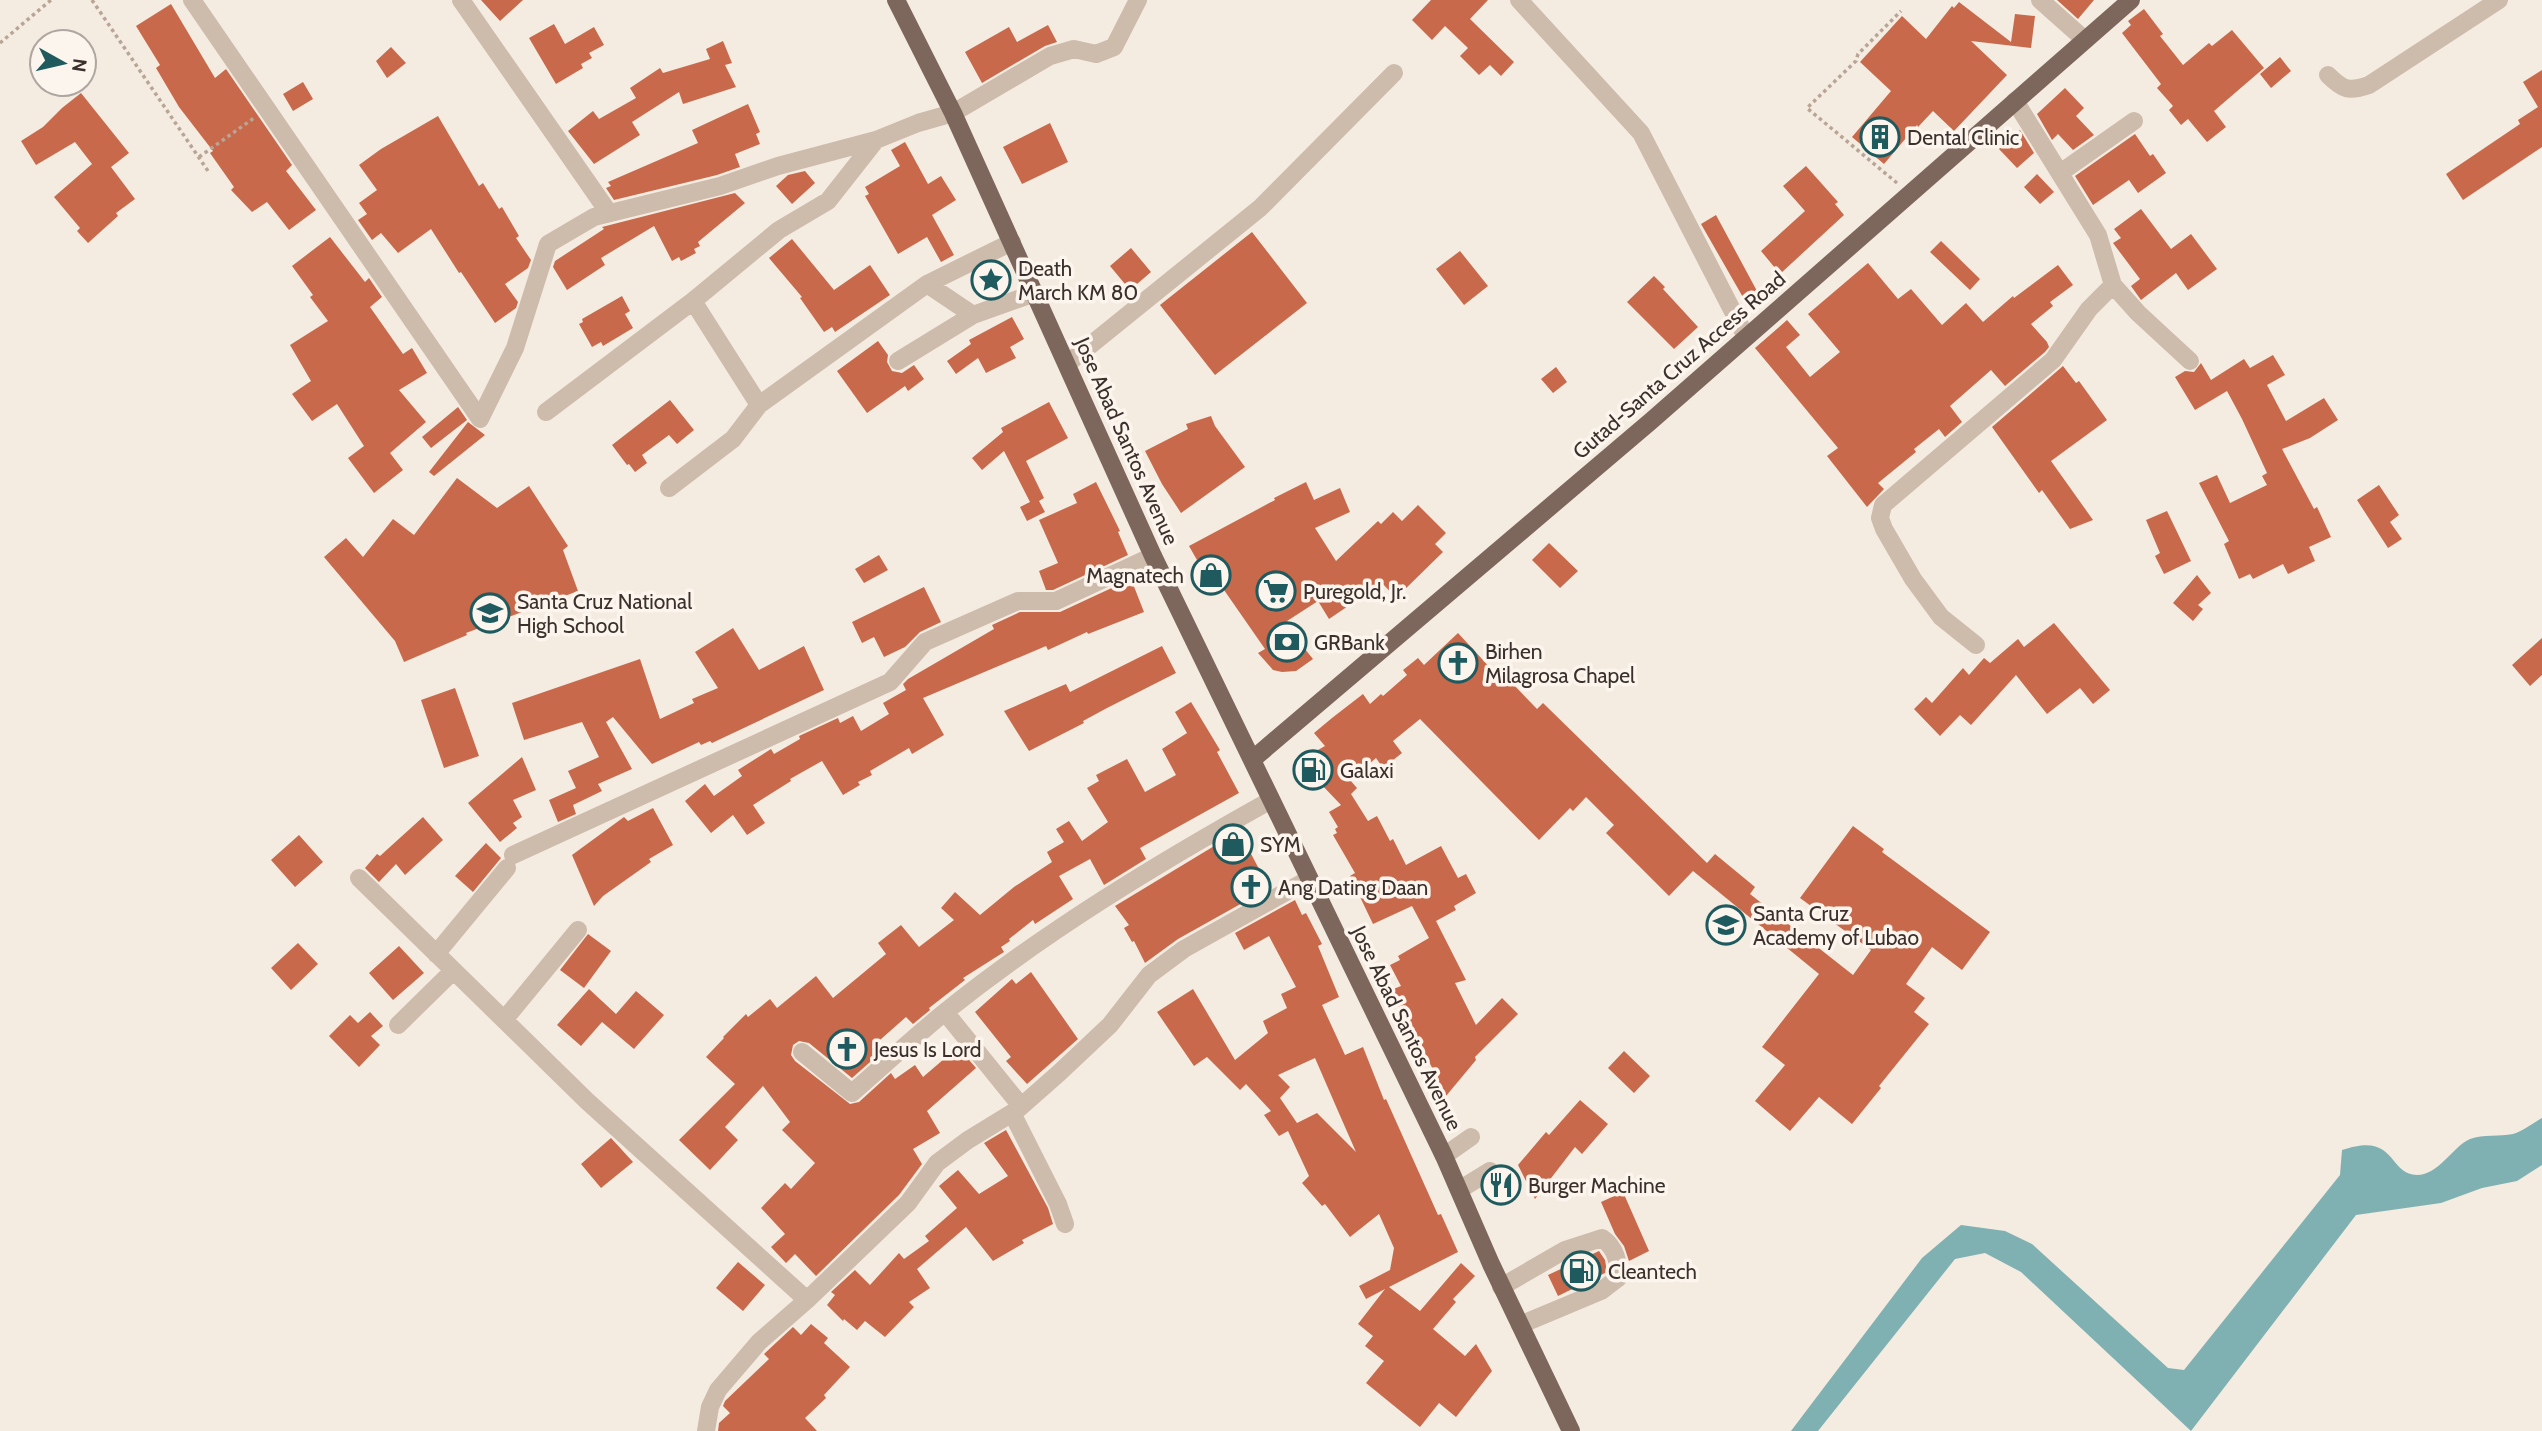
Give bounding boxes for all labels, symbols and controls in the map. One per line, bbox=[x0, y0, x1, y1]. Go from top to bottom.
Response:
north arrow bbox=[28, 28, 98, 98]
text: N bbox=[67, 57, 92, 74]
building icon: Dental Clinic bbox=[1859, 116, 1901, 158]
place label: Dental Clinic bbox=[1907, 125, 2019, 150]
place label: Death March KM 80 bbox=[1018, 256, 1138, 305]
place icon: Death March KM 80 bbox=[970, 259, 1012, 301]
street label: Gutad-Santa Cruz Access Road bbox=[1568, 266, 1790, 464]
street label: Jose Abad Santos Avenue bbox=[1070, 333, 1184, 549]
shop icon: Magnatech bbox=[1190, 554, 1232, 596]
place label: Magnatech bbox=[1086, 563, 1184, 588]
supermarket icon: Puregold, Jr. bbox=[1255, 570, 1297, 612]
place label: Puregold, Jr. bbox=[1303, 579, 1406, 604]
place label: Santa Cruz National High School bbox=[517, 589, 692, 638]
school or university icon: Santa Cruz National High School bbox=[469, 592, 511, 634]
bank icon: GRBank bbox=[1266, 621, 1308, 663]
place label: GRBank bbox=[1314, 630, 1385, 655]
place label: Birhen Milagrosa Chapel bbox=[1485, 639, 1635, 688]
church icon: Birhen Milagrosa Chapel bbox=[1437, 642, 1479, 684]
fuel station icon: Galaxi bbox=[1292, 749, 1334, 791]
place label: Galaxi bbox=[1340, 758, 1394, 783]
shop icon: SYM bbox=[1212, 823, 1254, 865]
place label: SYM bbox=[1260, 832, 1301, 857]
church icon: Ang Dating Daan bbox=[1230, 866, 1272, 908]
place label: Ang Dating Daan bbox=[1278, 875, 1428, 900]
place label: Santa Cruz Academy of Lubao bbox=[1753, 901, 1919, 950]
school or university icon: Santa Cruz Academy of Lubao bbox=[1705, 904, 1747, 946]
street label: Jose Abad Santos Avenue bbox=[1346, 921, 1468, 1134]
church icon: Jesus Is Lord bbox=[826, 1028, 868, 1070]
place label: Jesus Is Lord bbox=[873, 1037, 981, 1062]
restaurant icon: Burger Machine bbox=[1480, 1164, 1522, 1206]
place label: Burger Machine bbox=[1528, 1173, 1666, 1198]
fuel station icon: Cleantech bbox=[1560, 1250, 1602, 1292]
place label: Cleantech bbox=[1608, 1259, 1697, 1284]

